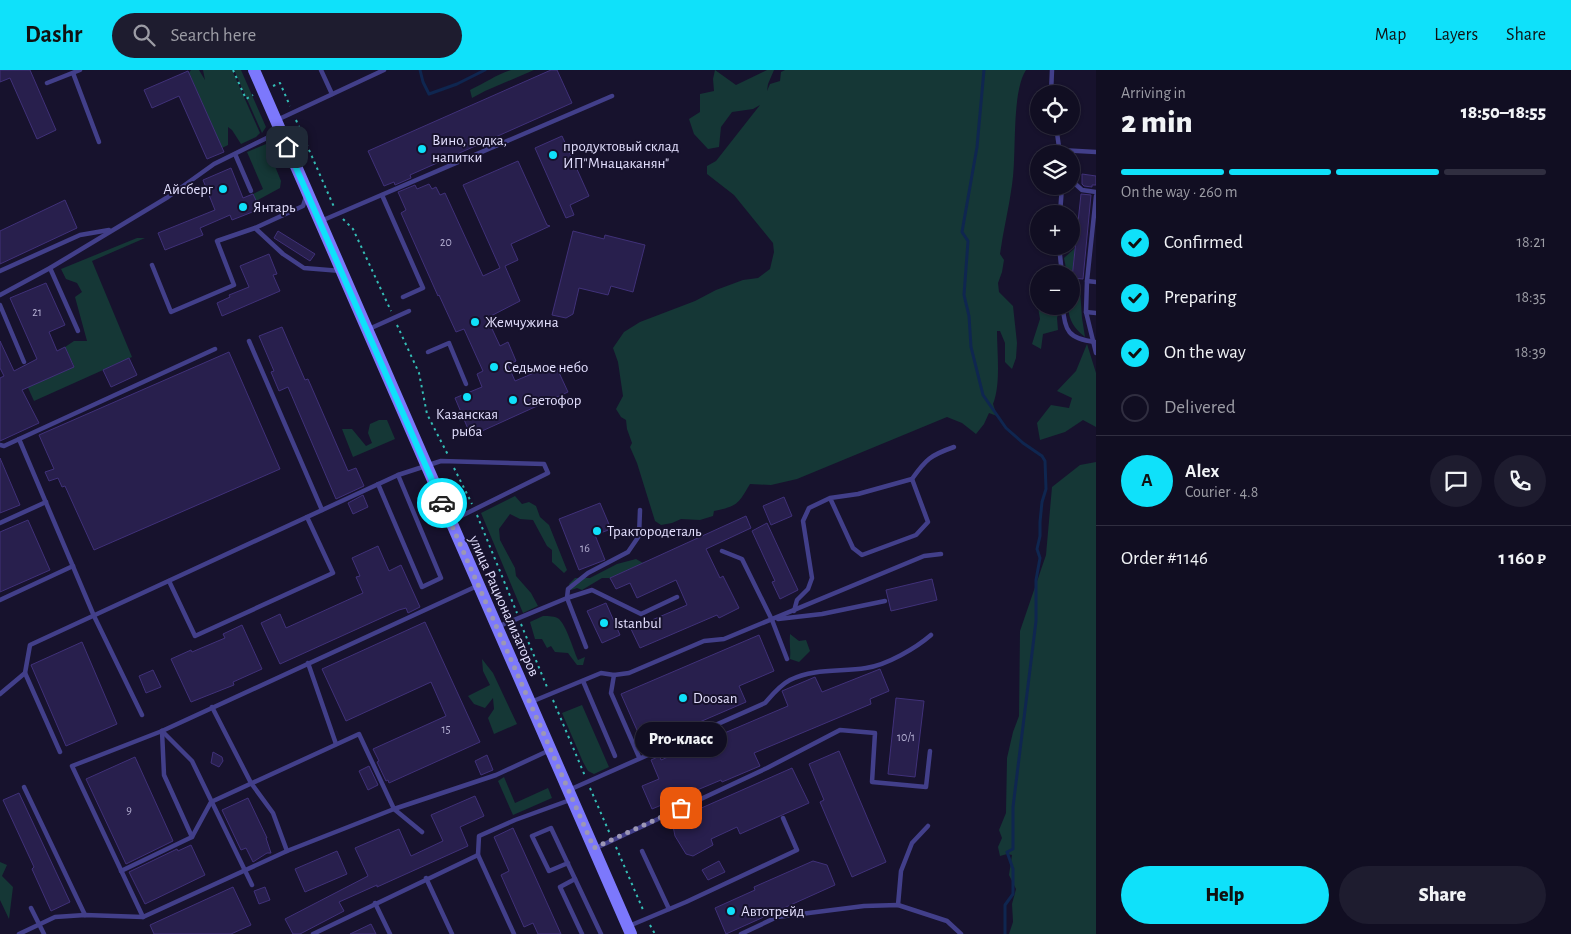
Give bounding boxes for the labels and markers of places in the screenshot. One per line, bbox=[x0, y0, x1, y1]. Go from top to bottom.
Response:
pin bbox=[266, 126, 308, 168]
place label: Вино, водка, напитки bbox=[432, 133, 507, 165]
place label: продуктовый склад ИП"Мнацаканян" bbox=[563, 139, 679, 171]
marker: Вино, водка, напитки bbox=[416, 143, 428, 155]
marker: продуктовый склад ИП"Мнацаканян" bbox=[547, 149, 559, 161]
place label: Айсберг bbox=[163, 182, 214, 197]
marker: Айсберг bbox=[217, 183, 229, 195]
place label: Янтарь bbox=[253, 200, 296, 215]
marker: Янтарь bbox=[237, 201, 249, 213]
place label: Жемчужина bbox=[485, 315, 559, 330]
marker: Жемчужина bbox=[469, 316, 481, 328]
place label: Седьмое небо bbox=[504, 360, 588, 375]
marker: Седьмое небо bbox=[488, 361, 500, 373]
marker: Казанская рыба bbox=[461, 391, 473, 403]
place label: Светофор bbox=[523, 393, 582, 408]
marker: Светофор bbox=[507, 394, 519, 406]
place label: Казанская рыба bbox=[436, 407, 498, 439]
place label: Трактородеталь bbox=[607, 524, 702, 539]
marker: Трактородеталь bbox=[591, 525, 603, 537]
place label: Istanbul bbox=[614, 616, 662, 631]
marker: Istanbul bbox=[598, 617, 610, 629]
place label: Doosan bbox=[693, 691, 738, 706]
marker: Doosan bbox=[677, 692, 689, 704]
callout: Pro-класс bbox=[635, 723, 727, 758]
pin bbox=[660, 787, 702, 829]
place label: Автотрейд bbox=[741, 904, 804, 919]
marker: Автотрейд bbox=[725, 905, 737, 917]

